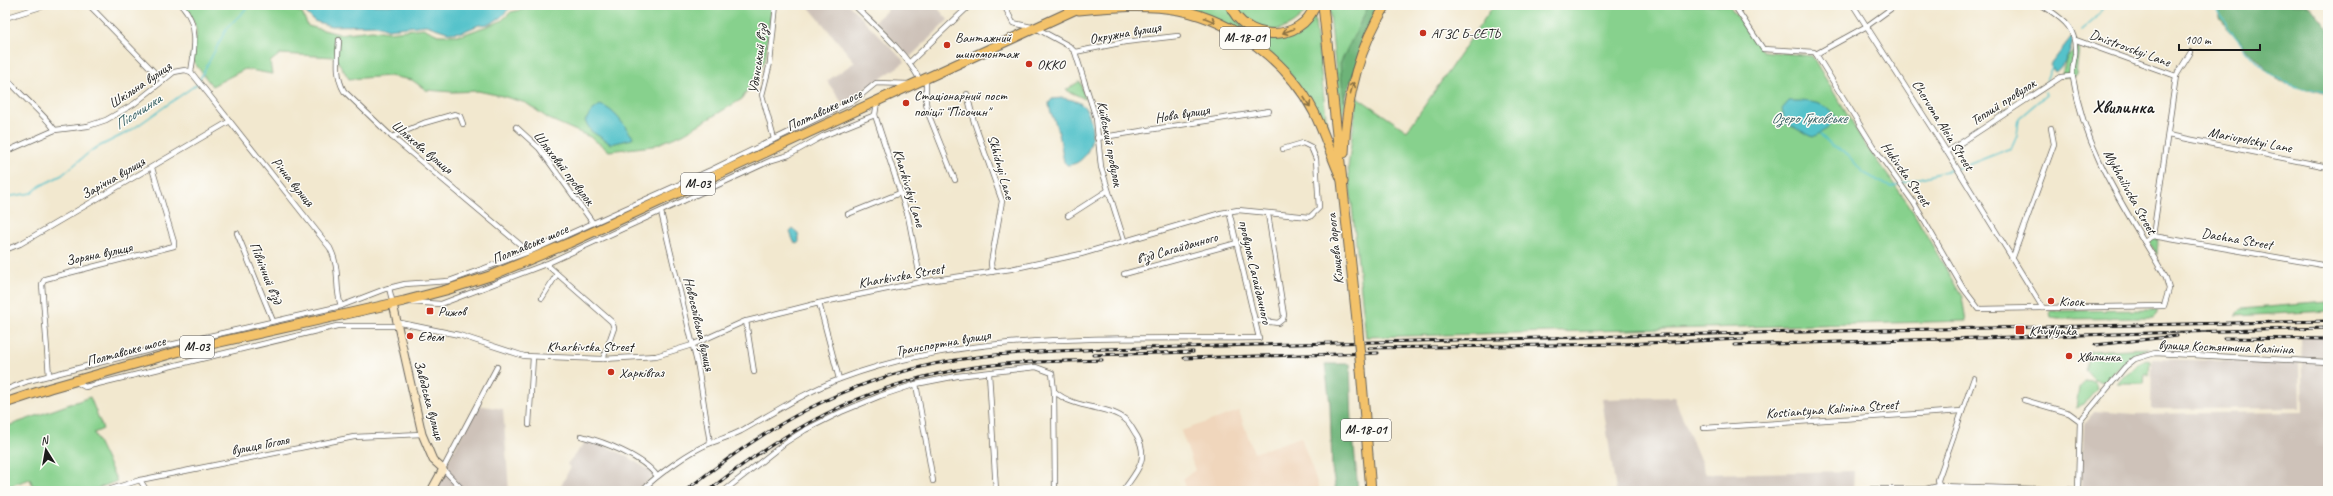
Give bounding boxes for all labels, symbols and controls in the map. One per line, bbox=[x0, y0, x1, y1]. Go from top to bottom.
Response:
one-way arrow bbox=[1203, 17, 1215, 24]
street label: Окружна вулиця bbox=[1088, 18, 1164, 48]
street label: Удянський в’їзд bbox=[745, 22, 771, 95]
place label: АГЗС Б-СЕТЬ bbox=[1431, 25, 1501, 42]
street label: Dnistrovskyi Lane bbox=[2087, 26, 2174, 71]
scale bar bbox=[2179, 26, 2260, 52]
road number: М-18-01 bbox=[1220, 27, 1270, 49]
one-way arrow bbox=[1282, 28, 1295, 35]
marker: АГЗС Б-СЕТЬ bbox=[1418, 28, 1428, 38]
place label: Вантажний шиномонтаж bbox=[955, 29, 1020, 62]
text: 100 m bbox=[2185, 32, 2212, 48]
marker: Вантажний шиномонтаж bbox=[942, 40, 952, 50]
place label: OKKO bbox=[1037, 56, 1067, 73]
street label: Шкільна вулиця bbox=[105, 57, 175, 112]
marker: OKKO bbox=[1024, 59, 1034, 69]
street label: Теплий провулок bbox=[1967, 74, 2040, 129]
street label: Chervona Aleia Street bbox=[1908, 77, 1978, 175]
one-way arrow bbox=[1349, 82, 1356, 95]
street label: Полтавське шосе bbox=[784, 85, 866, 135]
place label: Стаціонарний пост поліції "Пісочин" bbox=[914, 87, 1008, 120]
water label: Пісочинка bbox=[111, 89, 167, 134]
one-way arrow bbox=[1304, 96, 1312, 108]
district label: Хвилинка bbox=[2093, 96, 2155, 118]
marker: Стаціонарний пост поліції "Пісочин" bbox=[901, 98, 911, 108]
street label: Київський провулок bbox=[1093, 100, 1127, 190]
street label: Нова вулиця bbox=[1154, 101, 1212, 127]
water label: Озеро Гуковське bbox=[1771, 109, 1849, 128]
street label: Шляхова вулиця bbox=[388, 117, 457, 178]
street label: Mariupolskyi Lane bbox=[2207, 124, 2295, 157]
street label: Шляховий провулок bbox=[530, 128, 599, 210]
street label: Skhidnyi Lane bbox=[984, 133, 1019, 203]
street label: Hukivska Street bbox=[1878, 138, 1935, 211]
street label: Kharkivskyi Lane bbox=[889, 147, 929, 230]
street label: Mykhailivska Street bbox=[2100, 147, 2161, 238]
street label: Зарічна вулиця bbox=[78, 152, 149, 203]
street label: Річна вулиця bbox=[268, 154, 319, 211]
road number: М-03 bbox=[681, 173, 715, 195]
street label: Кільцева дорога bbox=[1323, 211, 1347, 285]
street label: провулок Сагайдачного bbox=[1235, 218, 1275, 327]
street label: Полтавське шосе bbox=[489, 220, 572, 268]
street label: Dachna Street bbox=[2200, 224, 2276, 254]
street label: в’їзд Сагайдачного bbox=[1135, 228, 1220, 268]
street label: Зоряна вулиця bbox=[64, 238, 135, 269]
street label: Північний в’їзд bbox=[246, 240, 287, 308]
street label: Kharkivska Street bbox=[857, 260, 947, 292]
street label: Новоселівська вулиця bbox=[680, 275, 718, 374]
place label: Кіоск bbox=[2059, 293, 2086, 310]
marker: Кіоск bbox=[2046, 296, 2056, 306]
place label: Рижов bbox=[438, 303, 469, 320]
marker: Рижов bbox=[425, 306, 435, 316]
place label: Khvylynka bbox=[2029, 322, 2078, 339]
marker: Khvylynka bbox=[2014, 324, 2026, 336]
street label: Транспортна вулиця bbox=[894, 326, 993, 360]
place label: Едем bbox=[418, 328, 445, 345]
marker: Едем bbox=[405, 331, 415, 341]
street label: Полтавське шосе bbox=[85, 332, 169, 370]
road number: М-03 bbox=[180, 336, 214, 358]
street label: вулиця Костянтина Калініна bbox=[2158, 336, 2295, 358]
street label: Kharkivska Street bbox=[547, 338, 636, 355]
place label: Хвилинка bbox=[2077, 348, 2122, 365]
marker: Хвилинка bbox=[2064, 351, 2074, 361]
street label: Заводська вулиця bbox=[410, 358, 448, 443]
place label: Харківгаз bbox=[619, 364, 665, 381]
marker: Харківгаз bbox=[606, 367, 616, 377]
street label: Kostiantyna Kalinina Street bbox=[1765, 396, 1901, 422]
road number: М-18-01 bbox=[1341, 419, 1391, 441]
north arrow bbox=[26, 430, 66, 470]
street label: вулиця Гоголя bbox=[230, 431, 291, 459]
text: N bbox=[39, 432, 51, 448]

